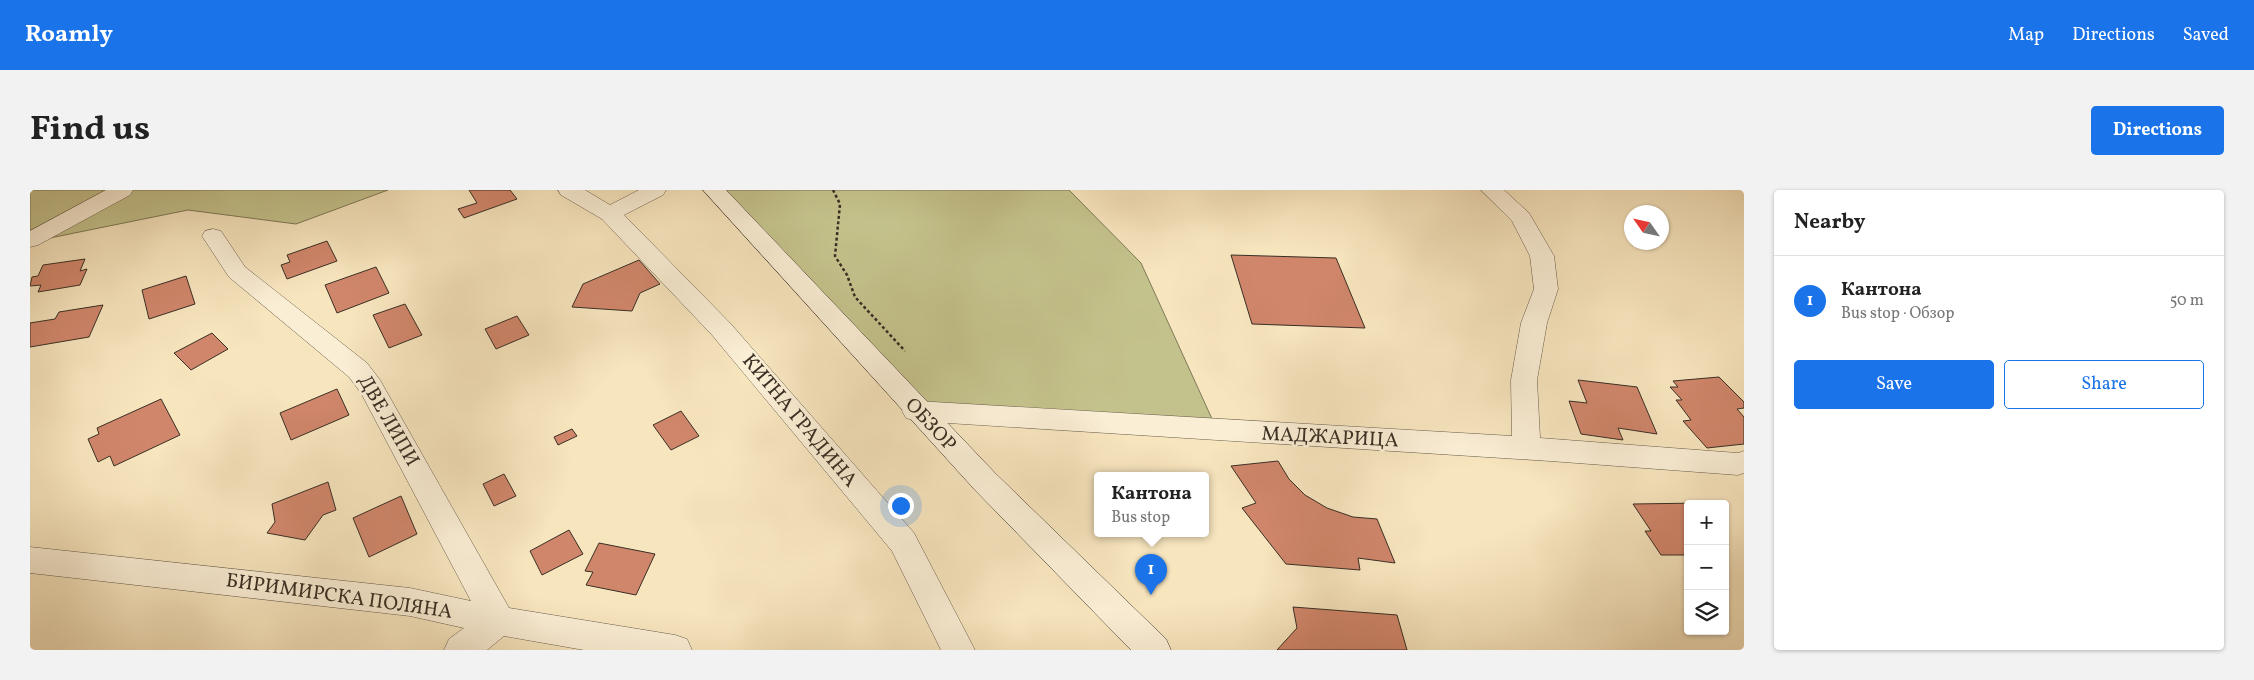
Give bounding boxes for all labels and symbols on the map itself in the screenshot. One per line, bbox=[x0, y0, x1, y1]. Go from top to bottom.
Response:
north arrow bbox=[1624, 205, 1669, 250]
street label: КИТНА ГРАДИНА bbox=[735, 348, 863, 494]
street label: ДВЕ ЛИПИ bbox=[351, 370, 425, 472]
street label: ОБЗОР bbox=[898, 392, 962, 458]
street label: МАДЖАРИЦА bbox=[1261, 420, 1399, 456]
your location bbox=[888, 493, 914, 519]
pin: 1 bbox=[1135, 554, 1167, 595]
street label: БИРИМИРСКА ПОЛЯНА bbox=[224, 567, 454, 627]

